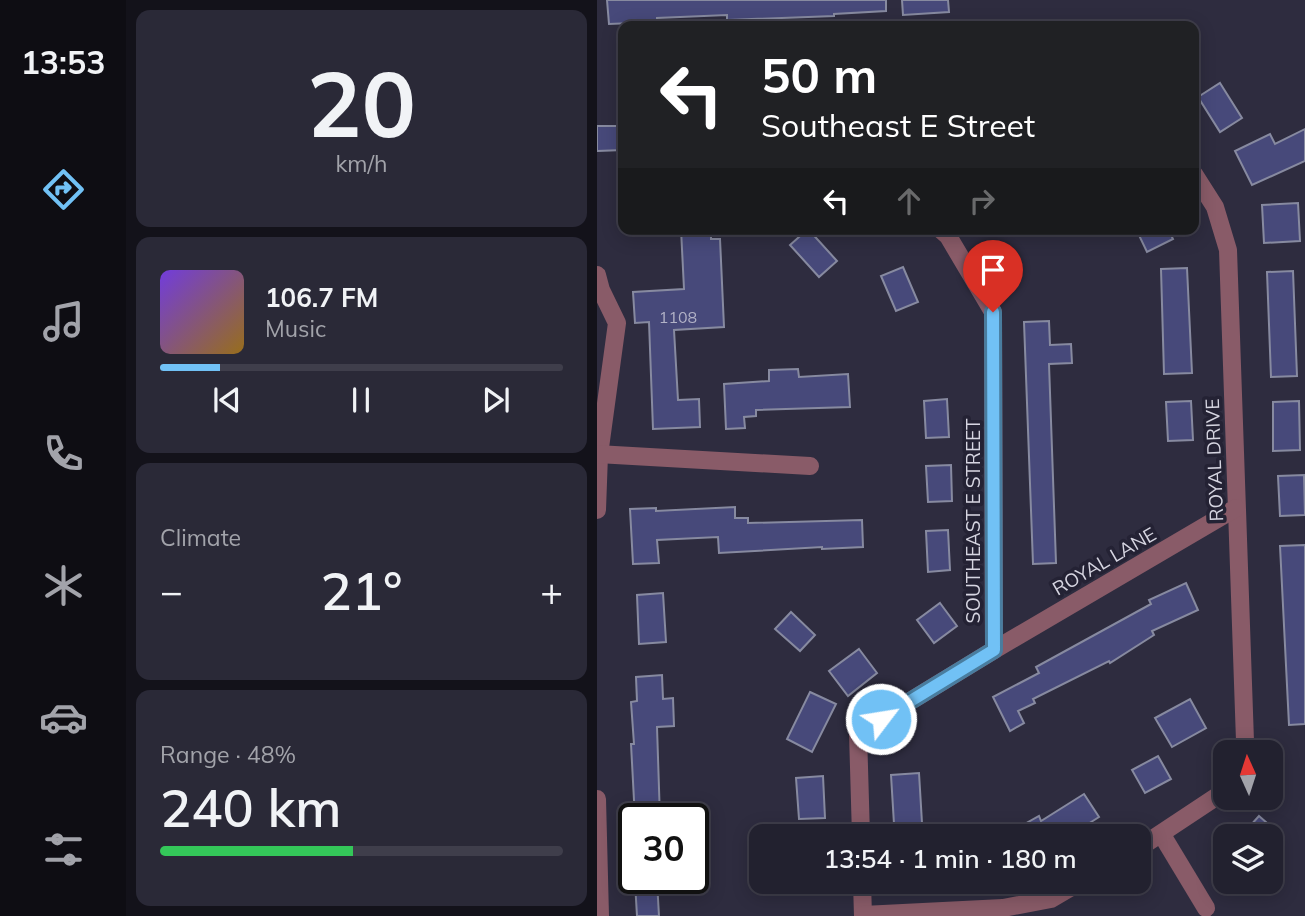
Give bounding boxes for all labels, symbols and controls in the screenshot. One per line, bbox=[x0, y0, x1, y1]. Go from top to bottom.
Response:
text: 13:53 bbox=[21, 42, 105, 82]
text: 50 m bbox=[761, 44, 877, 105]
text: 20 bbox=[307, 46, 416, 160]
icon: left bbox=[646, 49, 737, 140]
text: Southeast E Street bbox=[761, 105, 1035, 145]
text: km/h bbox=[335, 149, 388, 178]
icon: directions bbox=[39, 165, 88, 214]
icon: left bbox=[817, 182, 855, 220]
icon: ahead bbox=[890, 182, 928, 220]
icon: right bbox=[963, 182, 1001, 220]
pin bbox=[963, 240, 1023, 312]
icon: arrive bbox=[974, 251, 1012, 289]
text: 106.7 FM bbox=[265, 281, 378, 314]
icon: music bbox=[39, 297, 88, 346]
house number: 1108 bbox=[659, 307, 697, 327]
text: Music bbox=[265, 314, 326, 343]
icon: previous bbox=[208, 381, 246, 419]
icon: pause bbox=[342, 381, 380, 419]
icon: next bbox=[477, 381, 515, 419]
street label: ROYAL DRIVE bbox=[1200, 398, 1228, 522]
street label: SOUTHEAST E STREET bbox=[961, 418, 985, 624]
icon: phone bbox=[39, 429, 88, 478]
street label: ROYAL LANE bbox=[1048, 522, 1160, 600]
text: Climate bbox=[160, 523, 241, 552]
text: 21° bbox=[321, 558, 402, 623]
icon: climate bbox=[39, 561, 88, 610]
text: − bbox=[160, 567, 183, 615]
text: + bbox=[540, 567, 563, 615]
position arrow bbox=[844, 682, 918, 756]
icon: car bbox=[39, 693, 88, 742]
text: Range · 48% bbox=[160, 740, 296, 769]
north arrow bbox=[1213, 740, 1283, 810]
map controls bbox=[1213, 740, 1283, 894]
text: 240 km bbox=[160, 775, 341, 840]
speed limit sign: 30 bbox=[618, 803, 709, 894]
button: layers bbox=[1213, 824, 1283, 894]
icon: filters bbox=[39, 825, 88, 874]
text: 13:54 · 1 min · 180 m bbox=[823, 842, 1077, 875]

